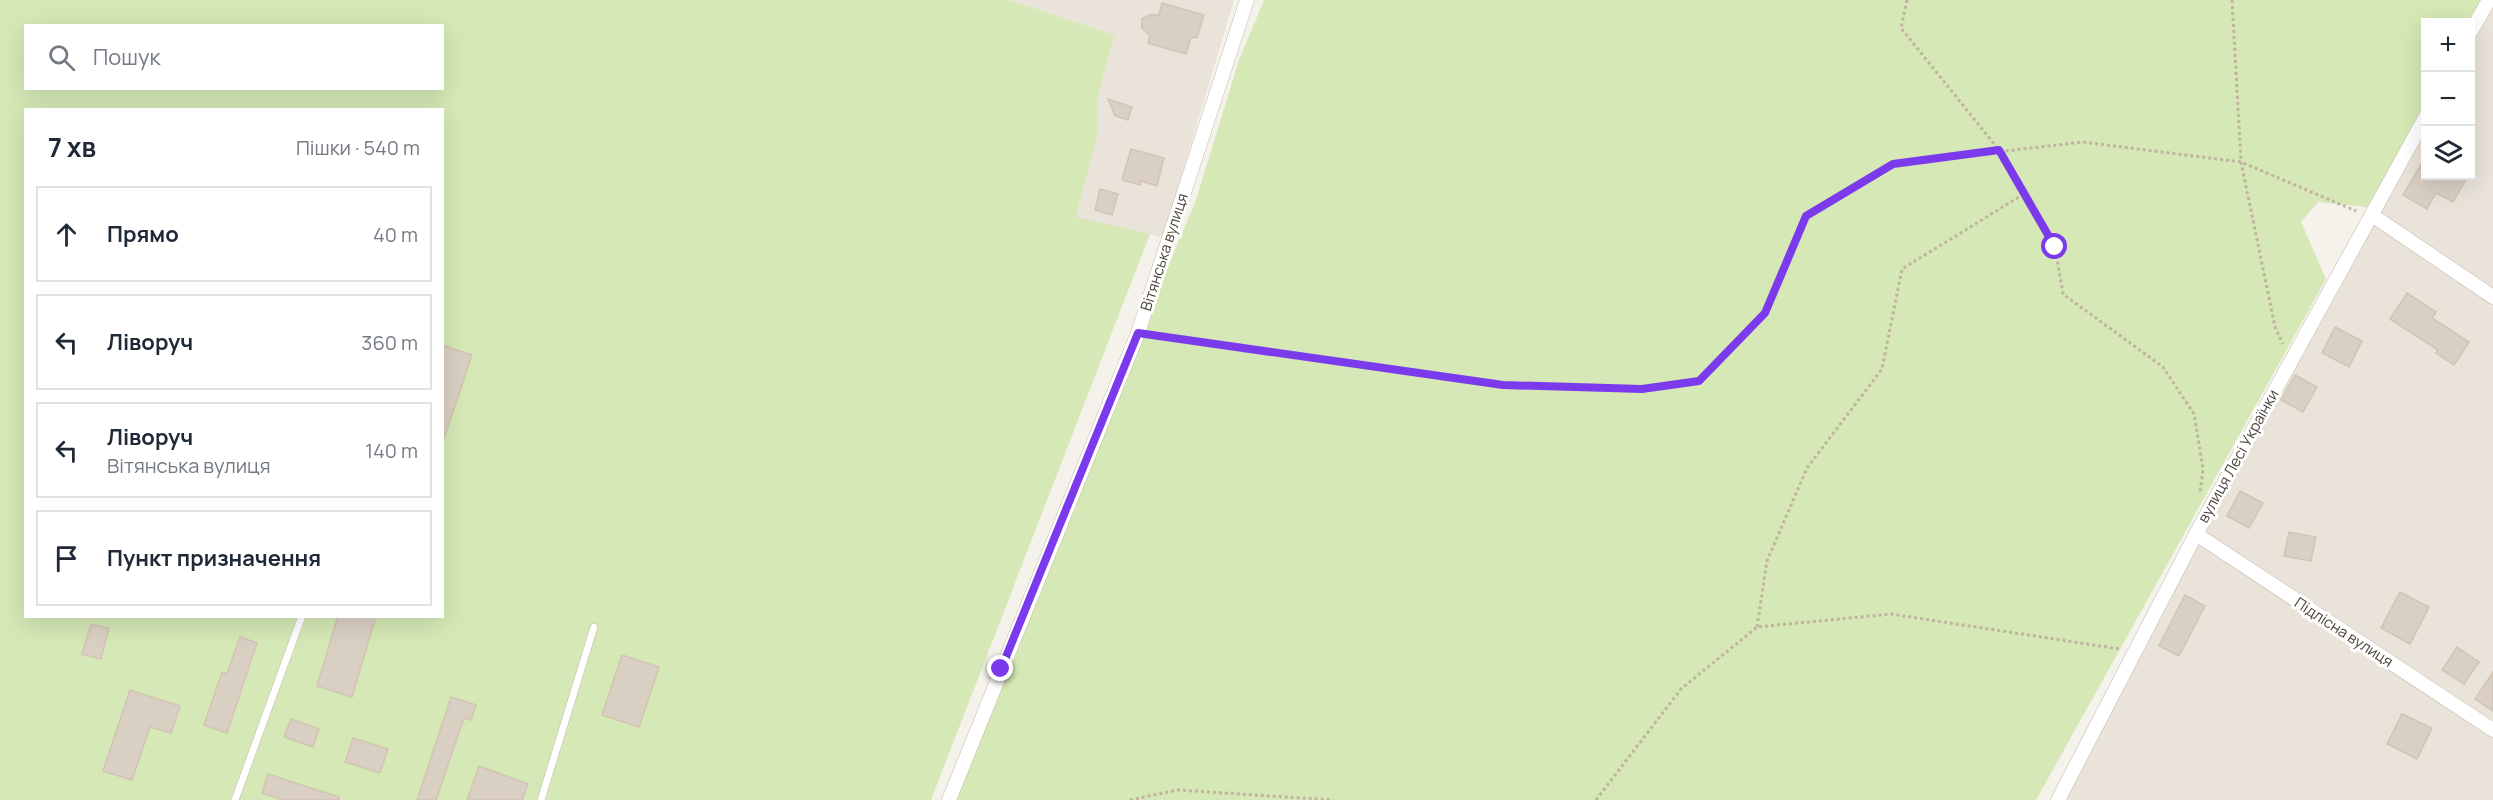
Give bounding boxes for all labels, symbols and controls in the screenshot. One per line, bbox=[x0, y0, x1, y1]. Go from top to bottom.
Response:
map controls bbox=[2421, 18, 2475, 180]
button: + bbox=[2421, 18, 2475, 72]
search box bbox=[24, 24, 444, 90]
icon: search bbox=[45, 41, 78, 74]
text: Пошук bbox=[93, 42, 160, 72]
button: − bbox=[2421, 72, 2475, 126]
button: layers bbox=[2421, 126, 2475, 180]
text: 7 хв bbox=[48, 129, 96, 165]
text: Пішки · 540 m bbox=[296, 134, 420, 161]
street label: Вітянська вулиця bbox=[1135, 190, 1193, 314]
icon: ahead bbox=[50, 218, 83, 251]
text: Прямо bbox=[107, 219, 179, 249]
text: 40 m bbox=[373, 221, 418, 248]
route start bbox=[2041, 233, 2067, 259]
icon: left bbox=[50, 326, 83, 359]
text: Ліворуч bbox=[107, 327, 193, 357]
text: 360 m bbox=[361, 329, 418, 356]
street label: вулиця Лесі Українки bbox=[2193, 386, 2283, 526]
text: Ліворуч bbox=[107, 422, 193, 452]
icon: left bbox=[50, 434, 83, 467]
text: 140 m bbox=[365, 437, 418, 464]
text: Вітянська вулиця bbox=[107, 452, 270, 479]
icon: arrive bbox=[50, 542, 83, 575]
text: Пункт призначення bbox=[107, 543, 321, 573]
street label: Підлісна вулиця bbox=[2291, 592, 2397, 672]
route end bbox=[987, 655, 1013, 681]

